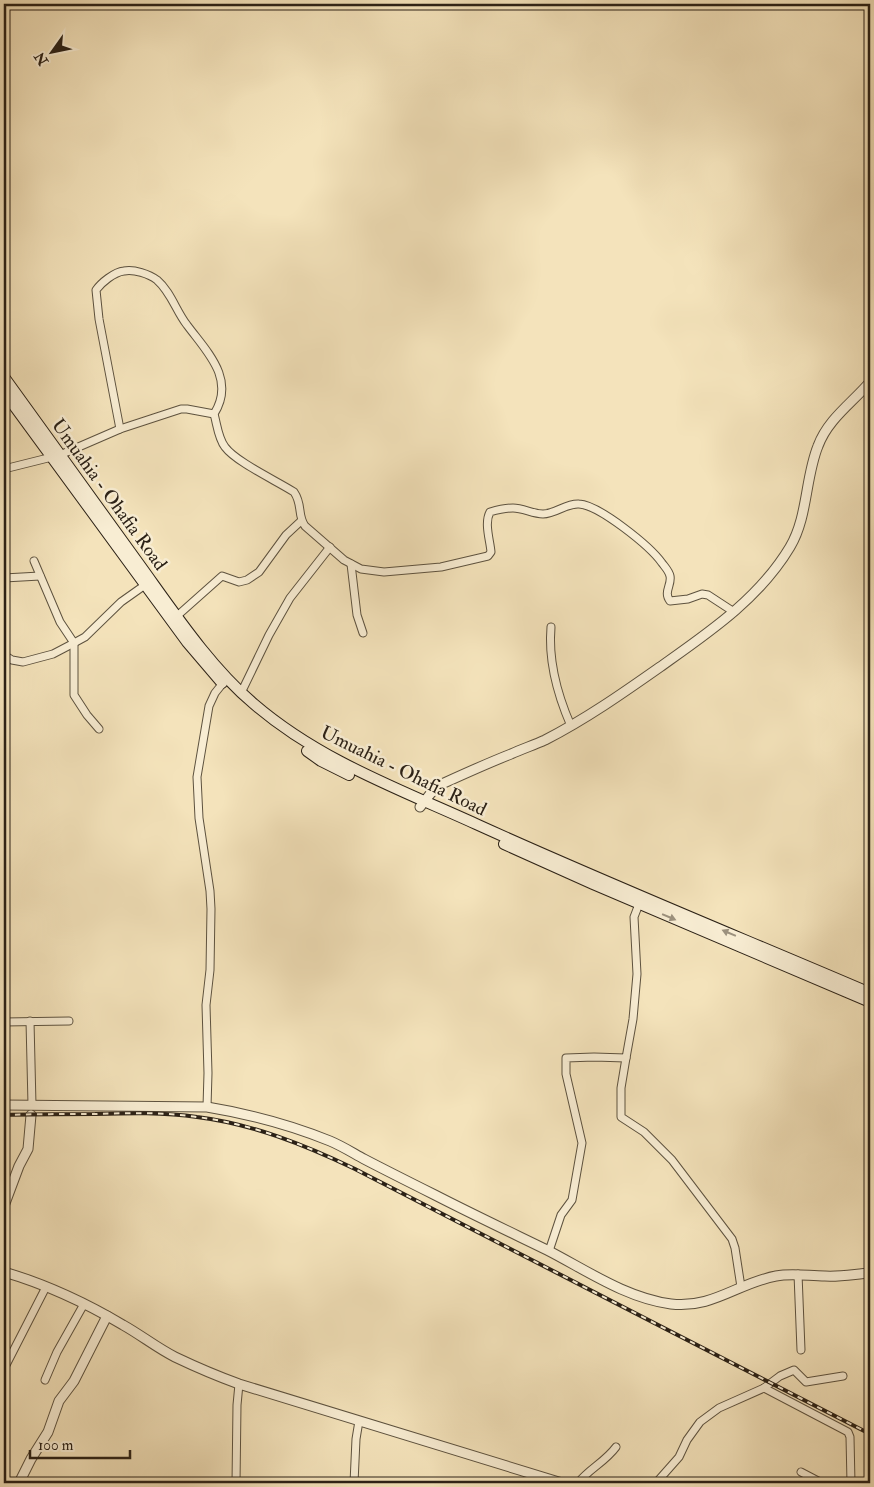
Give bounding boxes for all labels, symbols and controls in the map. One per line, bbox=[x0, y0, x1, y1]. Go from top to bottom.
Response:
north arrow bbox=[28, 28, 78, 78]
text: N bbox=[31, 49, 53, 70]
street label: Umuahia - Ohafia Road bbox=[46, 414, 173, 576]
street label: Umuahia - Ohafia Road bbox=[317, 720, 491, 822]
one-way arrow bbox=[662, 913, 676, 921]
one-way arrow bbox=[722, 928, 736, 936]
scale bar bbox=[30, 1427, 130, 1459]
text: 100 m bbox=[38, 1436, 74, 1455]

